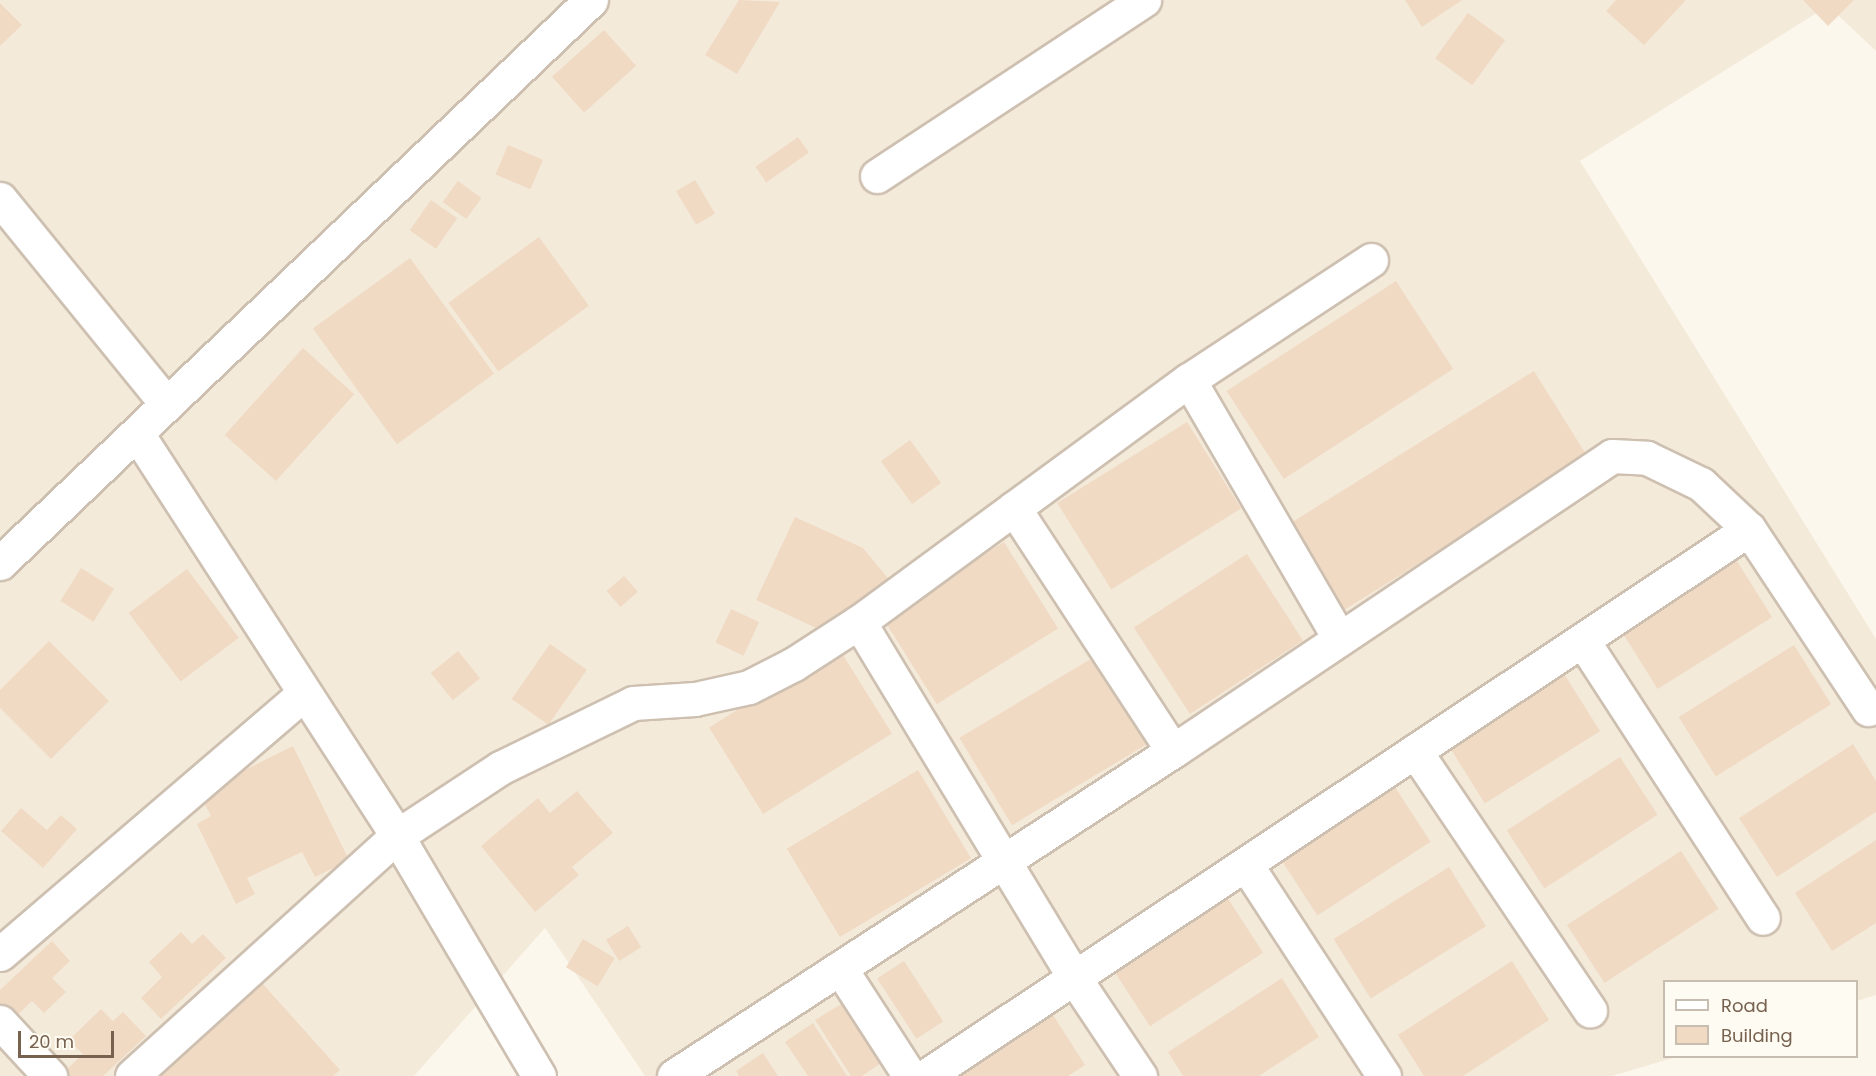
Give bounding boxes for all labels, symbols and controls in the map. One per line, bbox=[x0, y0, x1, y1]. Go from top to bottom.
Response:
legend bbox=[1663, 980, 1858, 1058]
text: Road bbox=[1721, 993, 1768, 1018]
scale bar bbox=[21, 1019, 117, 1057]
text: Building bbox=[1721, 1023, 1793, 1048]
text: 20 m bbox=[29, 1029, 74, 1054]

